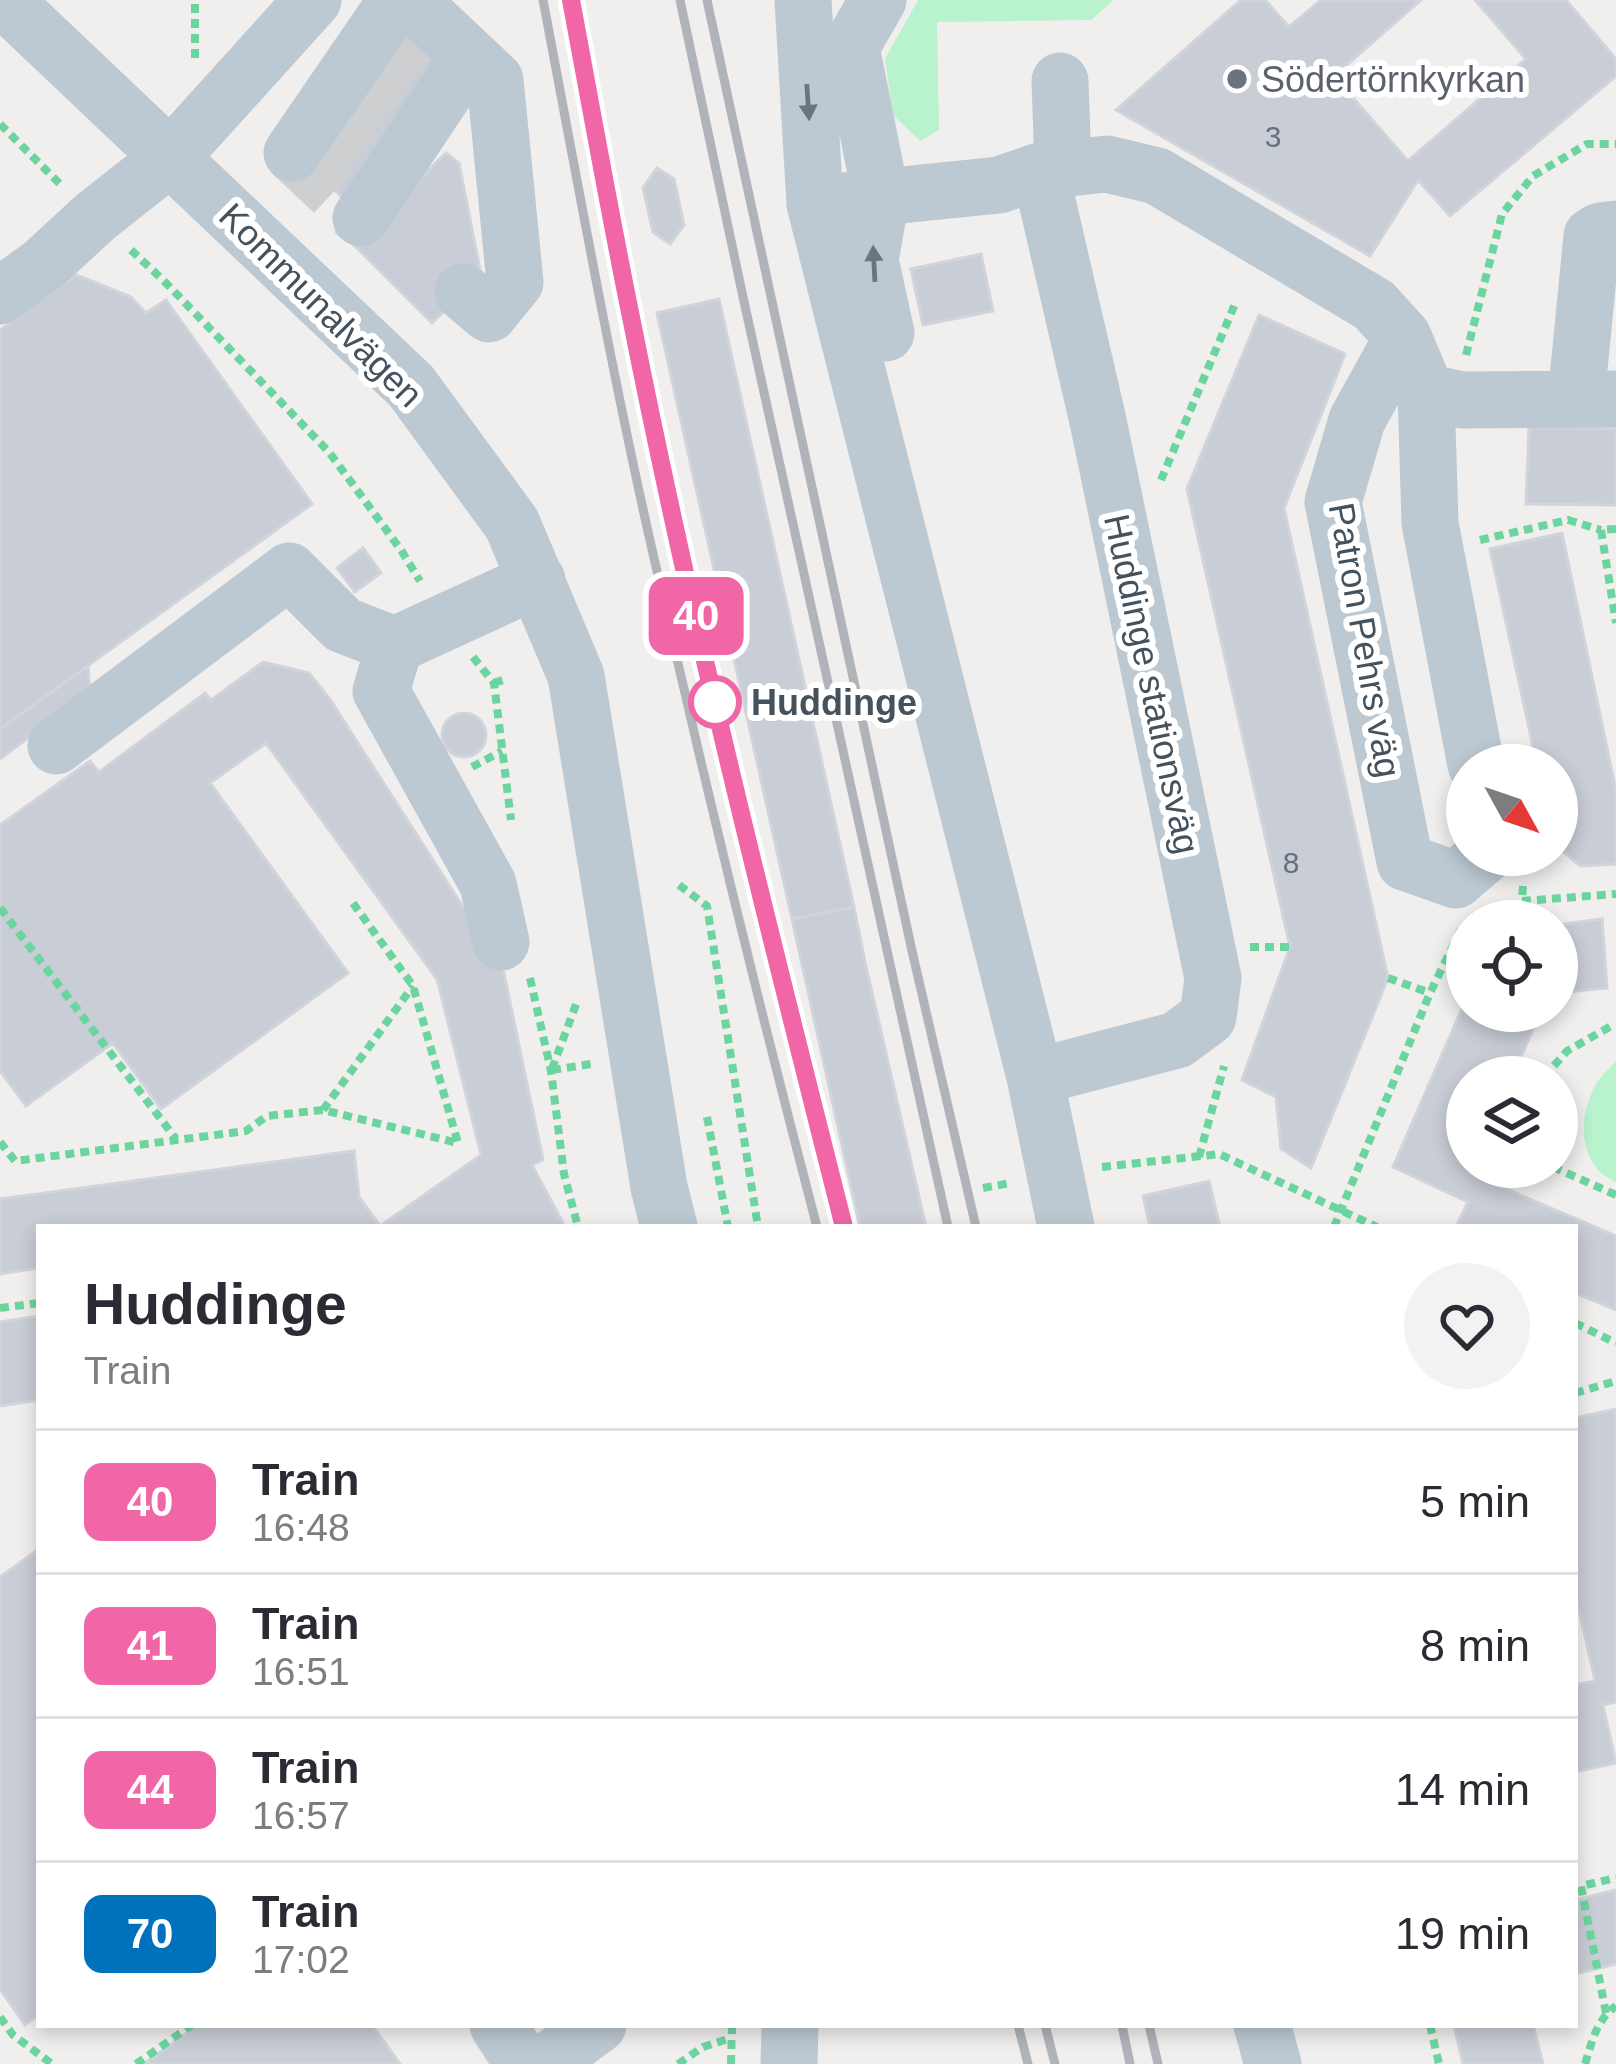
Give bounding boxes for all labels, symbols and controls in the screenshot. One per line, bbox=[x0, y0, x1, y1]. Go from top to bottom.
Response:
place label: Södertörnkyrkan bbox=[1261, 59, 1525, 100]
marker: Södertörnkyrkan bbox=[1224, 66, 1250, 92]
one-way arrow bbox=[799, 84, 818, 121]
house number: 3 bbox=[1265, 120, 1281, 153]
street label: Kommunalvägen bbox=[211, 195, 431, 415]
one-way arrow bbox=[864, 244, 883, 282]
street label: Patron Pehrs väg bbox=[1321, 499, 1409, 781]
street label: Huddinge stationsväg bbox=[1096, 510, 1208, 858]
line badge: 40 bbox=[642, 577, 750, 655]
text: 40 bbox=[673, 592, 719, 639]
marker: Huddinge bbox=[690, 677, 740, 727]
place label: Huddinge bbox=[751, 682, 917, 723]
north arrow bbox=[1446, 744, 1578, 876]
map controls bbox=[1446, 744, 1578, 1188]
house number: 8 bbox=[1283, 846, 1299, 879]
button: locate bbox=[1446, 900, 1578, 1032]
button: layers bbox=[1446, 1056, 1578, 1188]
button: heart bbox=[1404, 1263, 1530, 1389]
text: Huddinge bbox=[84, 1272, 347, 1336]
text: Train bbox=[84, 1349, 171, 1392]
text: Train bbox=[252, 1454, 360, 1505]
text: 5 min bbox=[1420, 1476, 1530, 1527]
text: 40 bbox=[127, 1478, 173, 1525]
text: 16:48 bbox=[252, 1506, 350, 1549]
text: Train bbox=[252, 1598, 360, 1649]
text: 8 min bbox=[1420, 1620, 1530, 1671]
text: 41 bbox=[127, 1622, 173, 1669]
text: 16:51 bbox=[252, 1650, 350, 1693]
text: Train bbox=[252, 1742, 360, 1793]
text: 14 min bbox=[1395, 1764, 1530, 1815]
text: 44 bbox=[127, 1766, 173, 1813]
text: 16:57 bbox=[252, 1794, 350, 1837]
text: Train bbox=[252, 1886, 360, 1937]
text: 19 min bbox=[1395, 1908, 1530, 1959]
text: 70 bbox=[127, 1910, 173, 1957]
text: 17:02 bbox=[252, 1938, 350, 1981]

